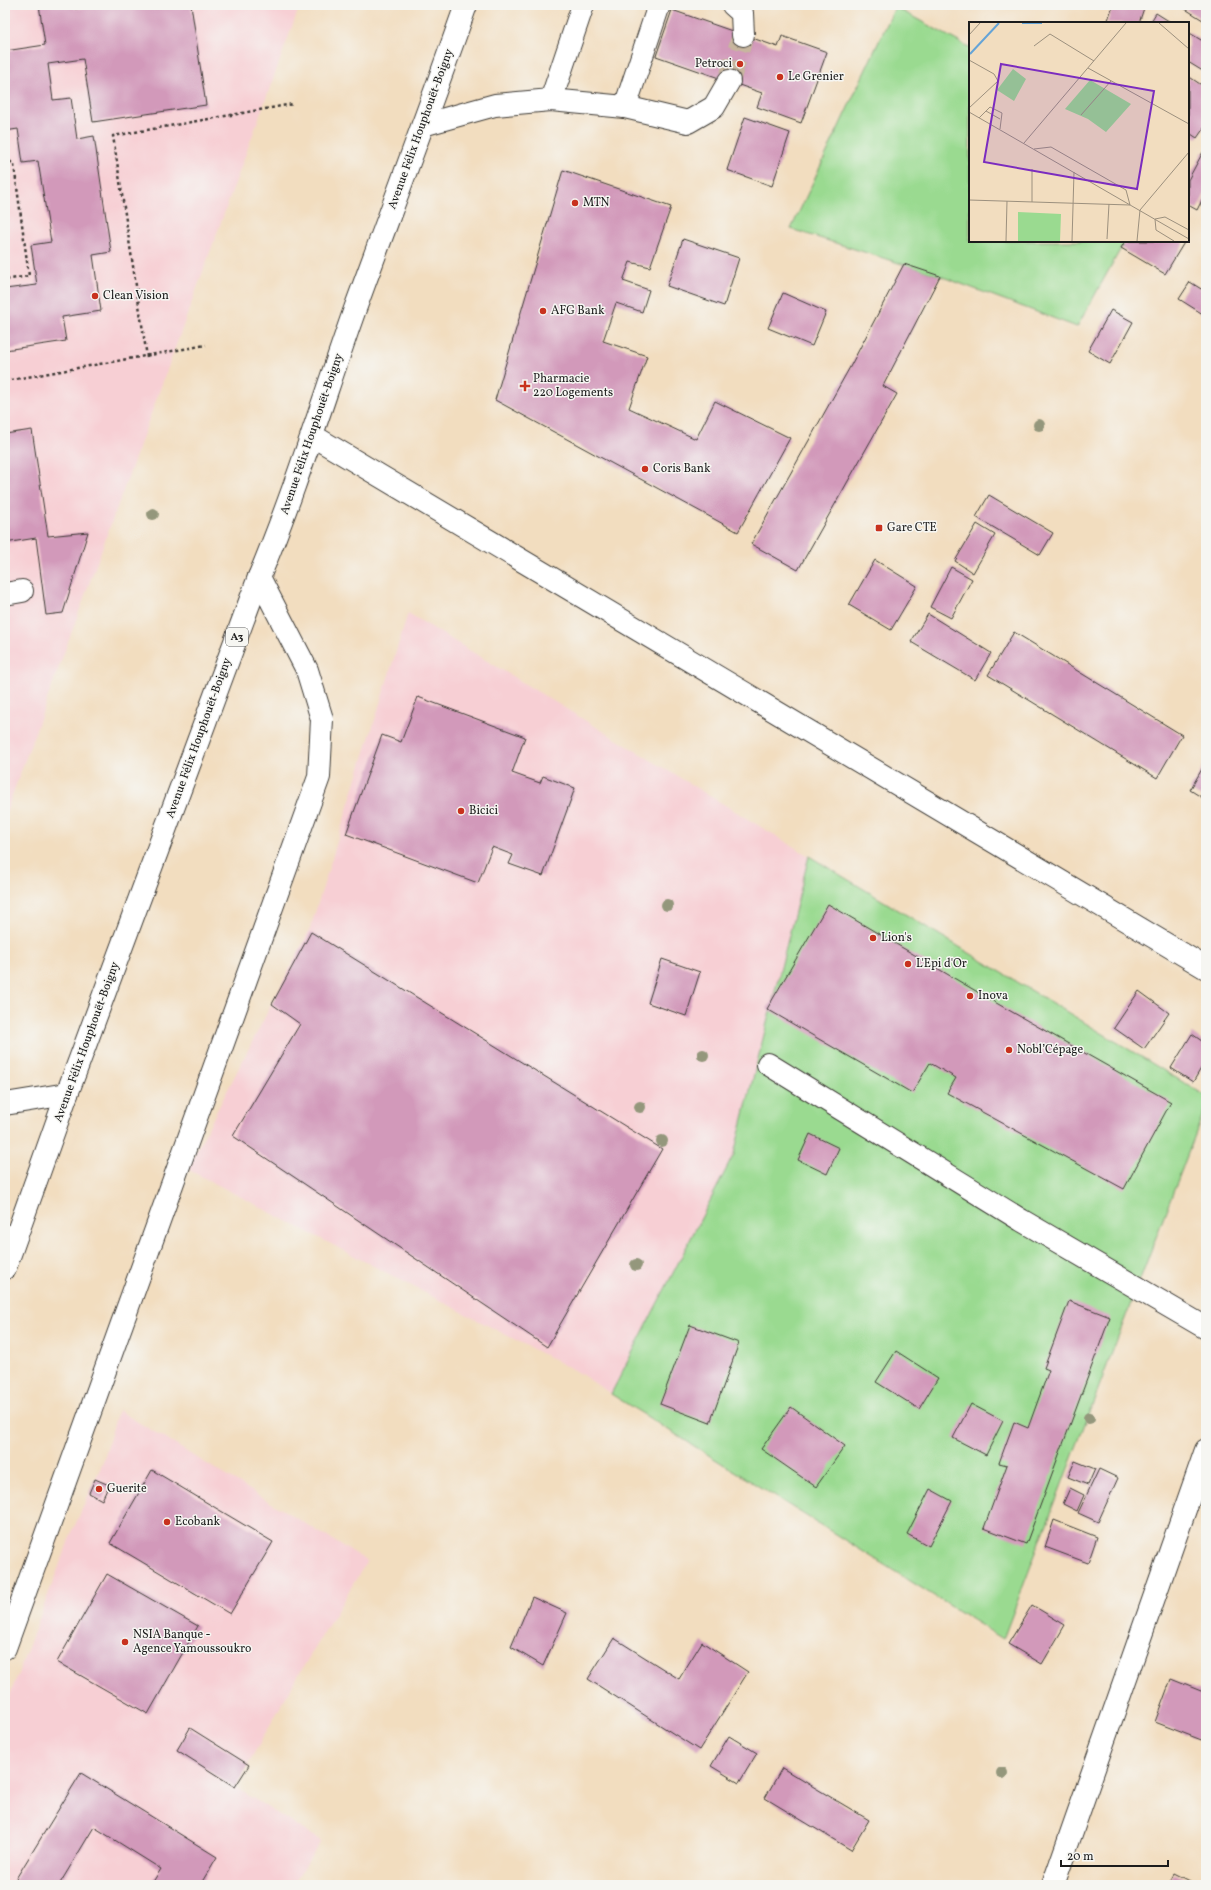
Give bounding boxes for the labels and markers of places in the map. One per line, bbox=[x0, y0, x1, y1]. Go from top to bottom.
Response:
place label: Petroci bbox=[695, 56, 732, 72]
marker: Petroci bbox=[735, 59, 745, 69]
place label: Le Grenier bbox=[788, 69, 844, 85]
marker: Le Grenier bbox=[775, 72, 785, 82]
place label: MTN bbox=[583, 195, 609, 211]
marker: MTN bbox=[570, 198, 580, 208]
place label: Clean Vision bbox=[103, 288, 169, 304]
marker: Clean Vision bbox=[90, 291, 100, 301]
place label: AFG Bank bbox=[551, 303, 605, 319]
marker: AFG Bank bbox=[538, 306, 548, 316]
place label: Pharmacie 220 Logements bbox=[533, 371, 613, 401]
marker: Pharmacie 220 Logements bbox=[520, 381, 530, 391]
place label: Coris Bank bbox=[653, 461, 711, 477]
marker: Coris Bank bbox=[640, 464, 650, 474]
place label: Gare CTE bbox=[887, 520, 937, 536]
marker: Gare CTE bbox=[874, 523, 884, 533]
place label: Bicici bbox=[469, 803, 498, 819]
marker: Bicici bbox=[456, 806, 466, 816]
place label: Lion's bbox=[881, 930, 912, 946]
marker: Lion's bbox=[868, 933, 878, 943]
place label: L'Epi d'Or bbox=[916, 956, 967, 972]
marker: L'Epi d'Or bbox=[903, 959, 913, 969]
place label: Inova bbox=[978, 988, 1008, 1004]
marker: Inova bbox=[965, 991, 975, 1001]
place label: Nobl’Cépage bbox=[1017, 1042, 1083, 1058]
marker: Nobl’Cépage bbox=[1004, 1045, 1014, 1055]
place label: Guerite bbox=[107, 1481, 147, 1497]
marker: Guerite bbox=[94, 1484, 104, 1494]
place label: Ecobank bbox=[175, 1514, 221, 1530]
marker: Ecobank bbox=[162, 1517, 172, 1527]
place label: NSIA Banque - Agence Yamoussoukro bbox=[133, 1627, 251, 1657]
marker: NSIA Banque - Agence Yamoussoukro bbox=[120, 1637, 130, 1647]

